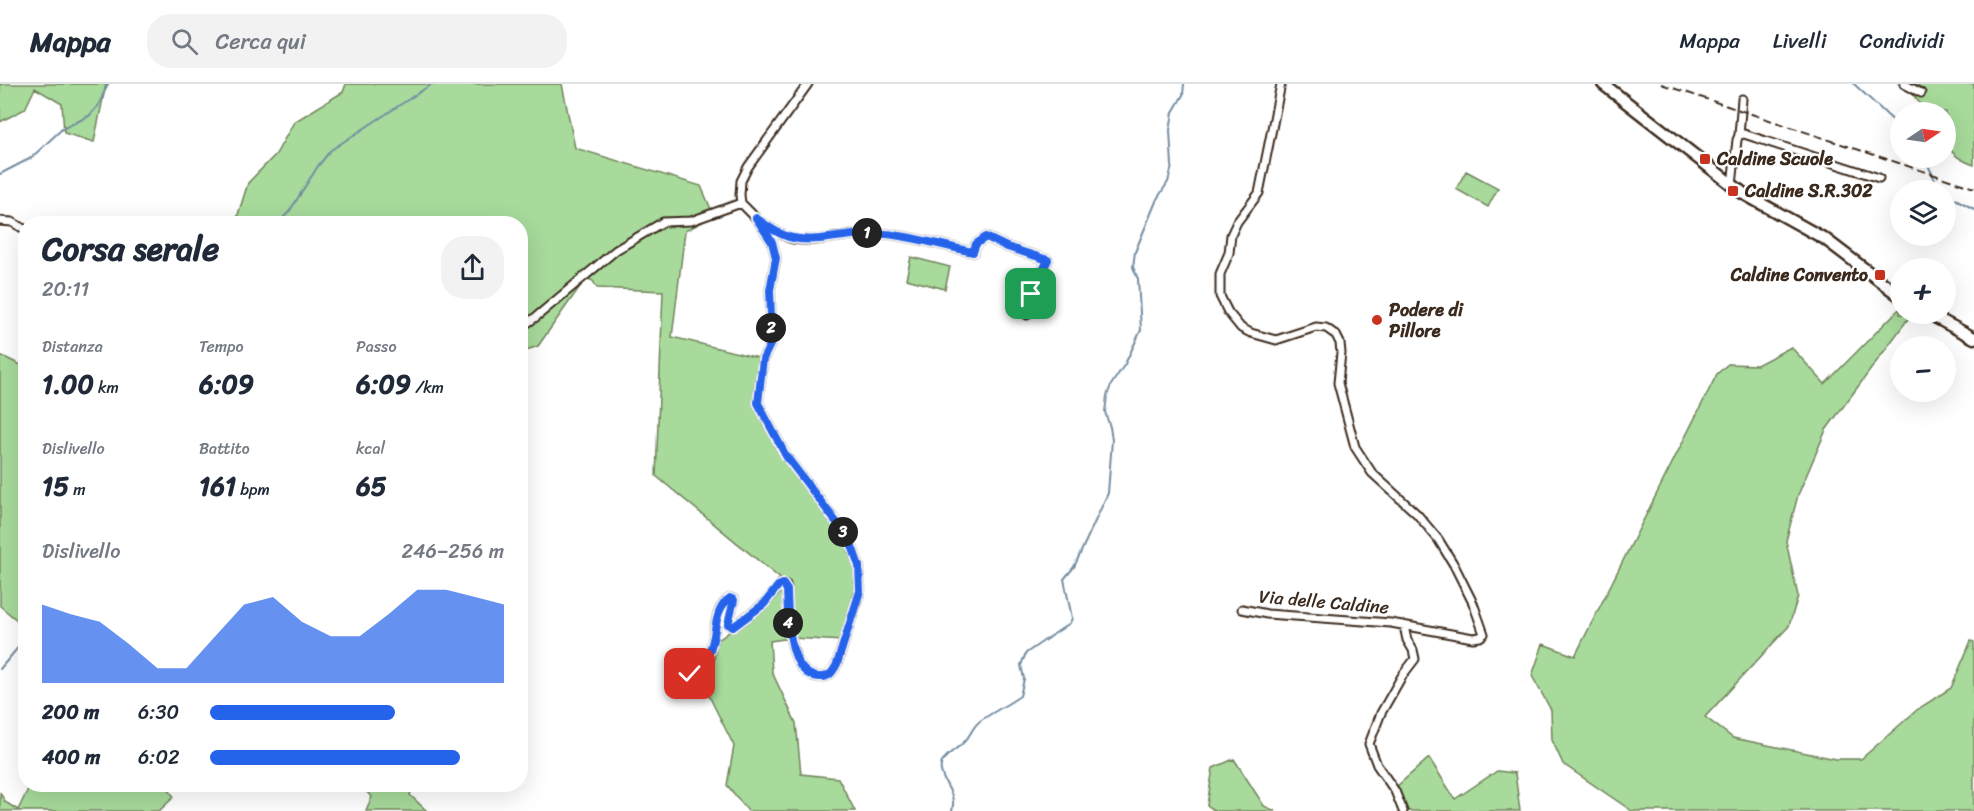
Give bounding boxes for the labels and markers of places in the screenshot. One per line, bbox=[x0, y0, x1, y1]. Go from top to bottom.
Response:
place label: Caldine Scuole bbox=[1716, 143, 1833, 175]
marker: Caldine Scuole bbox=[1698, 152, 1712, 166]
place label: Caldine S.R.302 bbox=[1744, 175, 1873, 207]
marker: Caldine S.R.302 bbox=[1726, 184, 1740, 198]
pin: 1 bbox=[852, 218, 882, 248]
place label: Caldine Convento bbox=[1730, 259, 1868, 291]
pin bbox=[1005, 268, 1056, 319]
marker: Caldine Convento bbox=[1873, 268, 1887, 282]
place label: Podere di Pillore bbox=[1389, 294, 1464, 347]
pin: 2 bbox=[756, 313, 786, 343]
marker: Podere di Pillore bbox=[1370, 313, 1384, 327]
pin: 3 bbox=[828, 517, 858, 547]
pin: 4 bbox=[773, 608, 803, 638]
pin bbox=[664, 648, 715, 699]

